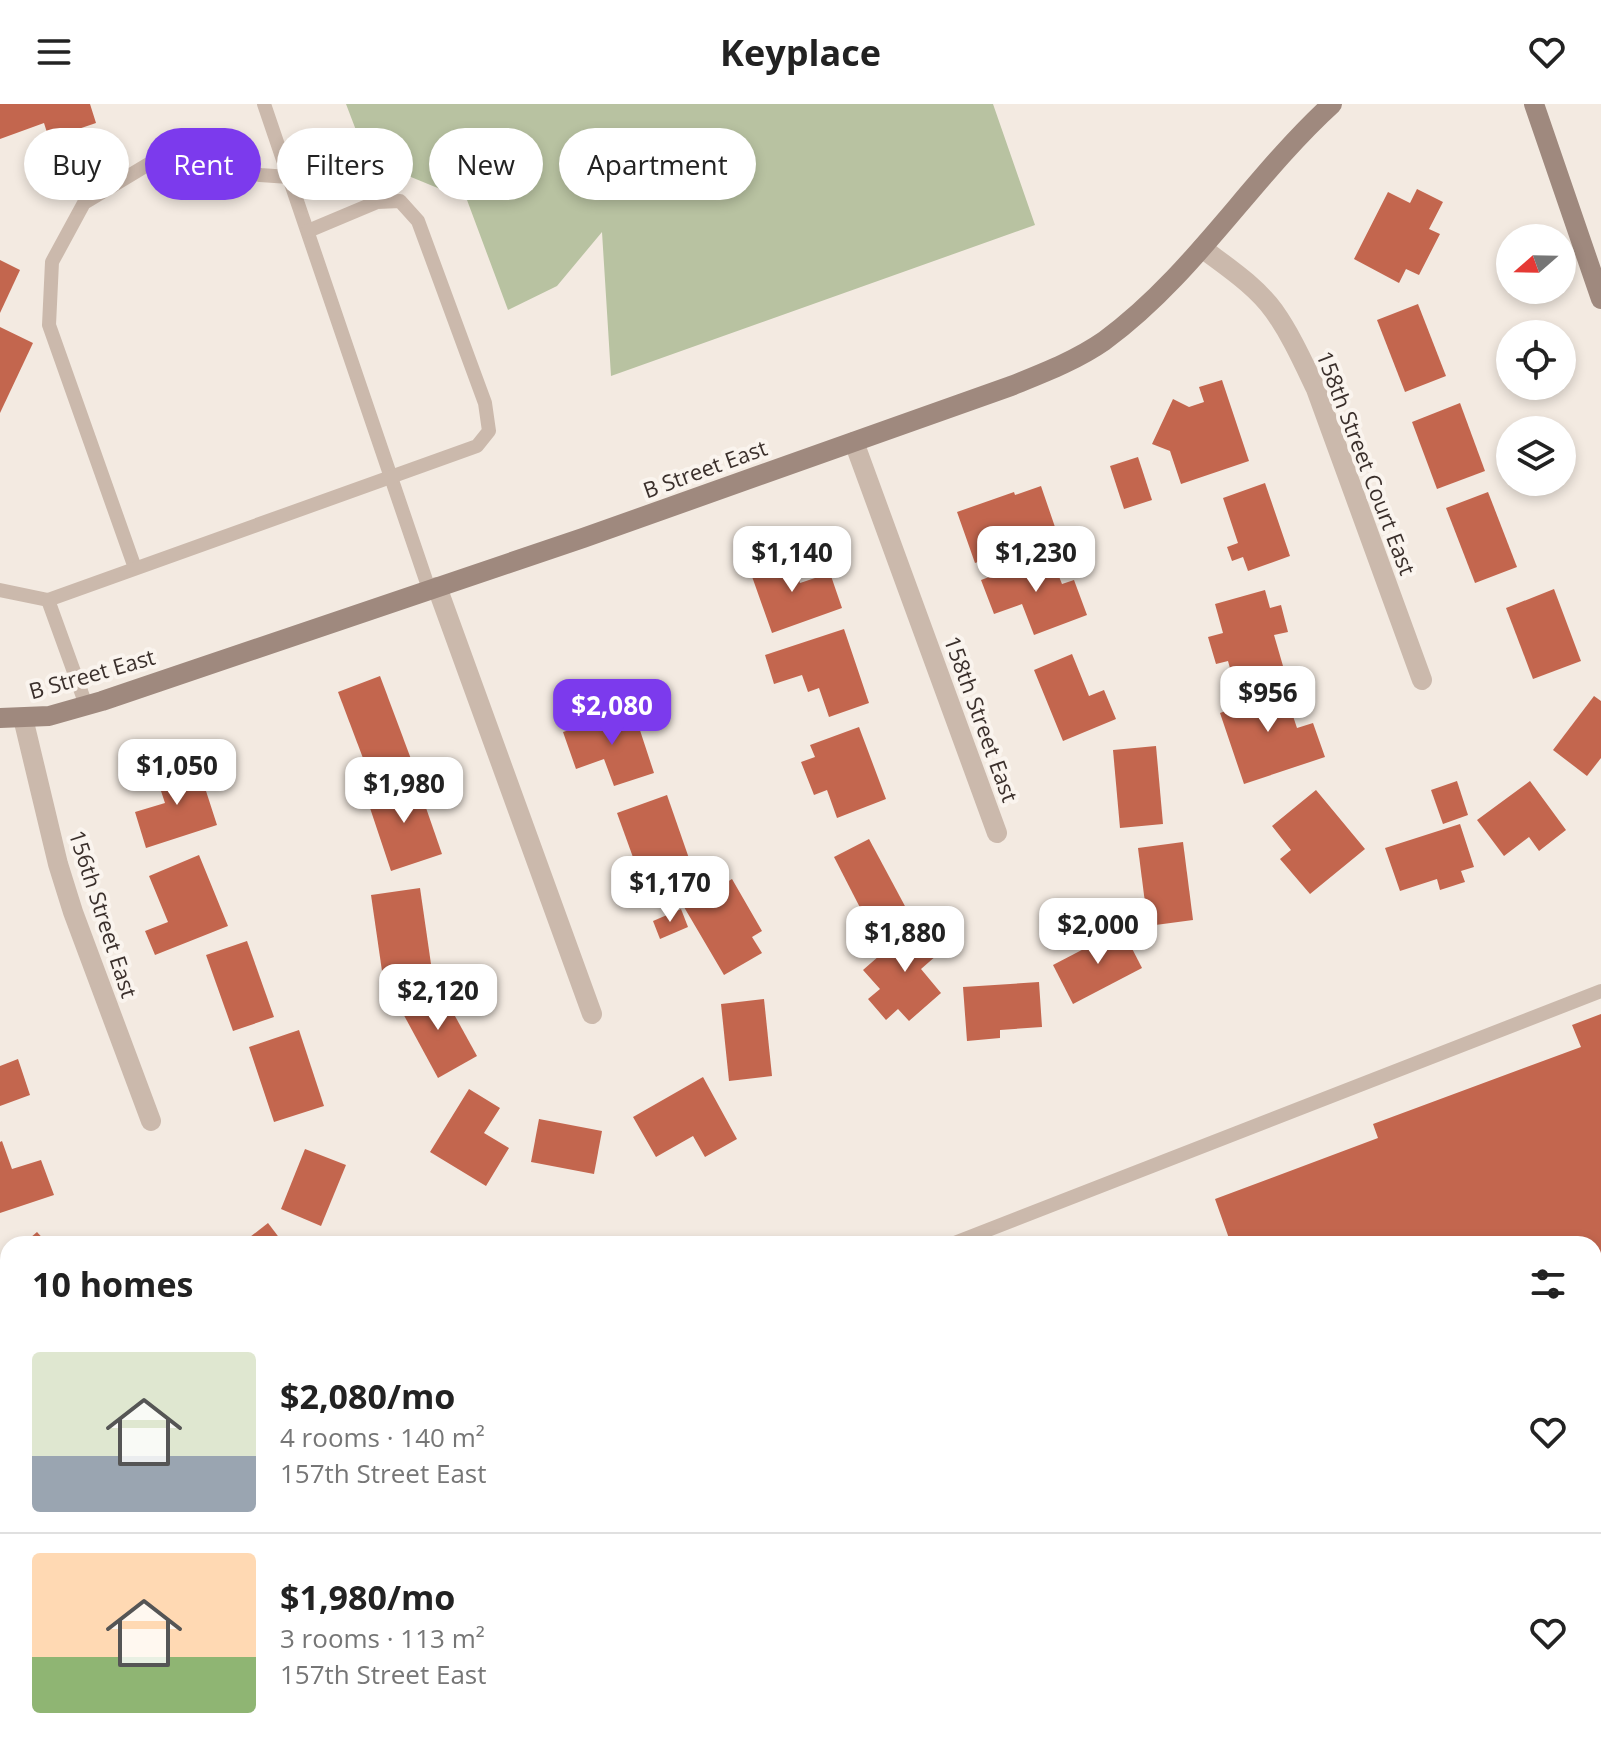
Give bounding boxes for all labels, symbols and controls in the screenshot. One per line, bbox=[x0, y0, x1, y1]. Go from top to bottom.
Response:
text: Keyplace bbox=[720, 28, 881, 77]
icon: menu bbox=[32, 30, 76, 74]
icon: heart bbox=[1525, 30, 1569, 74]
chip: Buy bbox=[24, 128, 129, 200]
chip: Rent bbox=[145, 128, 261, 200]
chip: Filters bbox=[277, 128, 413, 200]
chip: New bbox=[429, 128, 543, 200]
chip: Apartment bbox=[559, 128, 756, 200]
north arrow bbox=[1496, 224, 1576, 304]
map controls bbox=[1496, 224, 1576, 496]
button: locate bbox=[1496, 320, 1576, 400]
street label: 158th Street Court East bbox=[1310, 346, 1424, 579]
button: layers bbox=[1496, 416, 1576, 496]
street label: B Street East bbox=[639, 432, 771, 504]
pin: $1,140 bbox=[727, 526, 857, 594]
pin: $1,230 bbox=[971, 526, 1101, 594]
text: $1,140 bbox=[751, 534, 833, 570]
text: $1,230 bbox=[995, 534, 1077, 570]
street label: 158th Street East bbox=[938, 631, 1026, 806]
street label: B Street East bbox=[25, 641, 158, 705]
pin: $956 bbox=[1221, 666, 1315, 734]
text: $956 bbox=[1238, 674, 1298, 710]
pin: $2,080 bbox=[547, 679, 677, 747]
text: $2,080 bbox=[571, 687, 653, 723]
pin: $1,050 bbox=[112, 739, 242, 807]
text: $1,050 bbox=[136, 747, 218, 783]
pin: $1,980 bbox=[339, 757, 469, 825]
text: $1,980 bbox=[363, 765, 445, 801]
street label: 156th Street East bbox=[63, 826, 145, 1002]
pin: $1,170 bbox=[605, 856, 735, 924]
text: $1,170 bbox=[629, 864, 711, 900]
pin: $2,000 bbox=[1033, 898, 1163, 966]
pin: $1,880 bbox=[840, 906, 970, 974]
text: $2,000 bbox=[1057, 906, 1139, 942]
text: $1,880 bbox=[864, 914, 946, 950]
pin: $2,120 bbox=[373, 964, 503, 1032]
text: $2,120 bbox=[397, 972, 479, 1008]
text: 10 homes bbox=[32, 1261, 193, 1307]
icon: filters bbox=[1526, 1262, 1570, 1306]
text: $2,080/mo bbox=[280, 1373, 455, 1419]
icon: home bbox=[96, 1384, 192, 1480]
icon: heart bbox=[1526, 1410, 1570, 1454]
text: 4 rooms · 140 m² bbox=[280, 1419, 485, 1455]
text: 157th Street East bbox=[280, 1455, 487, 1491]
text: $1,980/mo bbox=[280, 1574, 455, 1620]
icon: home bbox=[96, 1585, 192, 1681]
icon: heart bbox=[1526, 1611, 1570, 1655]
text: 3 rooms · 113 m² bbox=[280, 1620, 485, 1656]
text: 157th Street East bbox=[280, 1656, 487, 1692]

